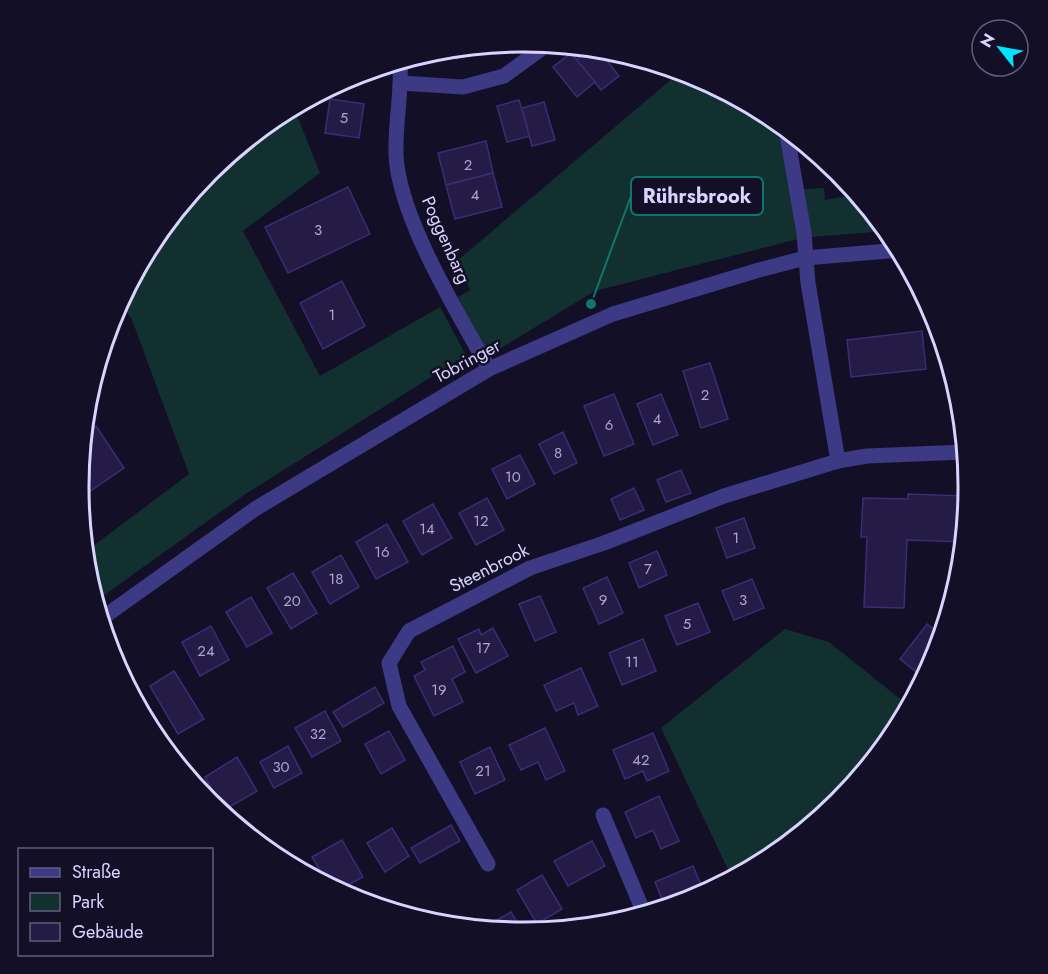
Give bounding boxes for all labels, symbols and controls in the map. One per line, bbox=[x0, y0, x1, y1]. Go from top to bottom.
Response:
north arrow bbox=[970, 18, 1030, 78]
text: N bbox=[974, 29, 1001, 52]
house number: 5 bbox=[340, 107, 348, 129]
house number: 2 bbox=[464, 154, 472, 176]
callout: Rührsbrook bbox=[631, 177, 763, 215]
text: Rührsbrook bbox=[643, 182, 752, 211]
house number: 4 bbox=[471, 184, 480, 206]
street label: Poggenbarg bbox=[415, 192, 477, 288]
house number: 3 bbox=[314, 219, 322, 241]
house number: 1 bbox=[329, 304, 335, 326]
street label: Tobringer bbox=[429, 332, 506, 390]
house number: 2 bbox=[701, 384, 709, 406]
house number: 4 bbox=[653, 408, 662, 430]
house number: 6 bbox=[605, 414, 613, 436]
house number: 8 bbox=[554, 442, 562, 464]
house number: 10 bbox=[505, 466, 521, 488]
house number: 12 bbox=[473, 510, 489, 532]
house number: 14 bbox=[419, 518, 435, 540]
house number: 1 bbox=[733, 527, 739, 549]
street label: Steenbrook bbox=[445, 537, 533, 599]
house number: 16 bbox=[374, 541, 390, 563]
house number: 7 bbox=[644, 558, 652, 580]
house number: 18 bbox=[329, 568, 343, 590]
house number: 9 bbox=[599, 589, 607, 611]
house number: 3 bbox=[739, 589, 747, 611]
house number: 20 bbox=[283, 590, 301, 612]
house number: 5 bbox=[683, 613, 691, 635]
house number: 17 bbox=[476, 637, 490, 659]
house number: 24 bbox=[197, 640, 215, 662]
house number: 11 bbox=[625, 651, 639, 673]
house number: 19 bbox=[431, 679, 447, 701]
house number: 32 bbox=[310, 723, 326, 745]
house number: 42 bbox=[632, 749, 650, 771]
house number: 30 bbox=[272, 756, 290, 778]
house number: 21 bbox=[475, 760, 491, 782]
legend bbox=[18, 848, 213, 956]
text: Straße bbox=[72, 859, 120, 885]
text: Park bbox=[72, 889, 104, 915]
text: Gebäude bbox=[72, 919, 143, 945]

